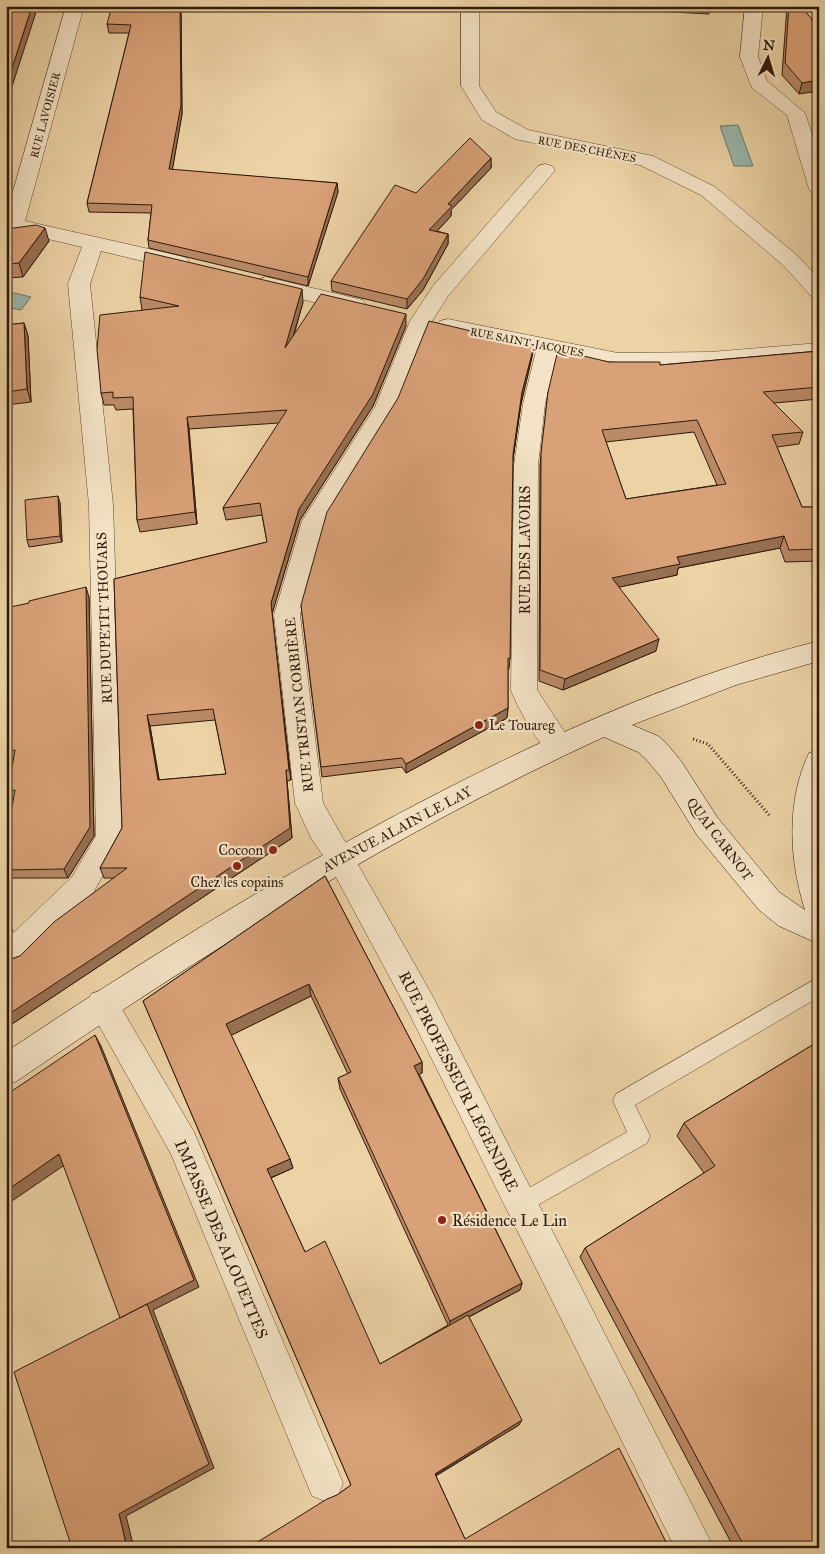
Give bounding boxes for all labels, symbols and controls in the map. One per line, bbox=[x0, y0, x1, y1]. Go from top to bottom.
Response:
north arrow bbox=[742, 32, 792, 82]
text: N bbox=[762, 37, 776, 55]
street label: RUE LAVOISIER bbox=[28, 70, 63, 160]
street label: RUE DES CHÊNES bbox=[537, 134, 637, 165]
street label: RUE SAINT-JACQUES bbox=[469, 325, 585, 361]
street label: RUE DES LAVOIRS bbox=[517, 486, 534, 614]
street label: RUE DUPETIT THOUARS bbox=[93, 532, 116, 704]
street label: RUE TRISTAN CORBIÈRE bbox=[280, 617, 317, 793]
place label: Le Touareg bbox=[489, 717, 555, 734]
marker: Le Touareg bbox=[473, 719, 485, 731]
street label: AVENUE ALAIN LE LAY bbox=[319, 782, 476, 877]
street label: QUAI CARNOT bbox=[683, 794, 757, 885]
place label: Cocoon bbox=[218, 842, 263, 859]
marker: Cocoon bbox=[267, 844, 279, 856]
marker: Chez les copains bbox=[231, 860, 243, 872]
place label: Chez les copains bbox=[191, 874, 283, 891]
street label: RUE PROFESSEUR LEGENDRE bbox=[395, 968, 523, 1194]
street label: IMPASSE DES ALOUETTES bbox=[171, 1137, 272, 1342]
place label: Résidence Le Lin bbox=[452, 1211, 567, 1230]
marker: Résidence Le Lin bbox=[436, 1214, 448, 1226]

